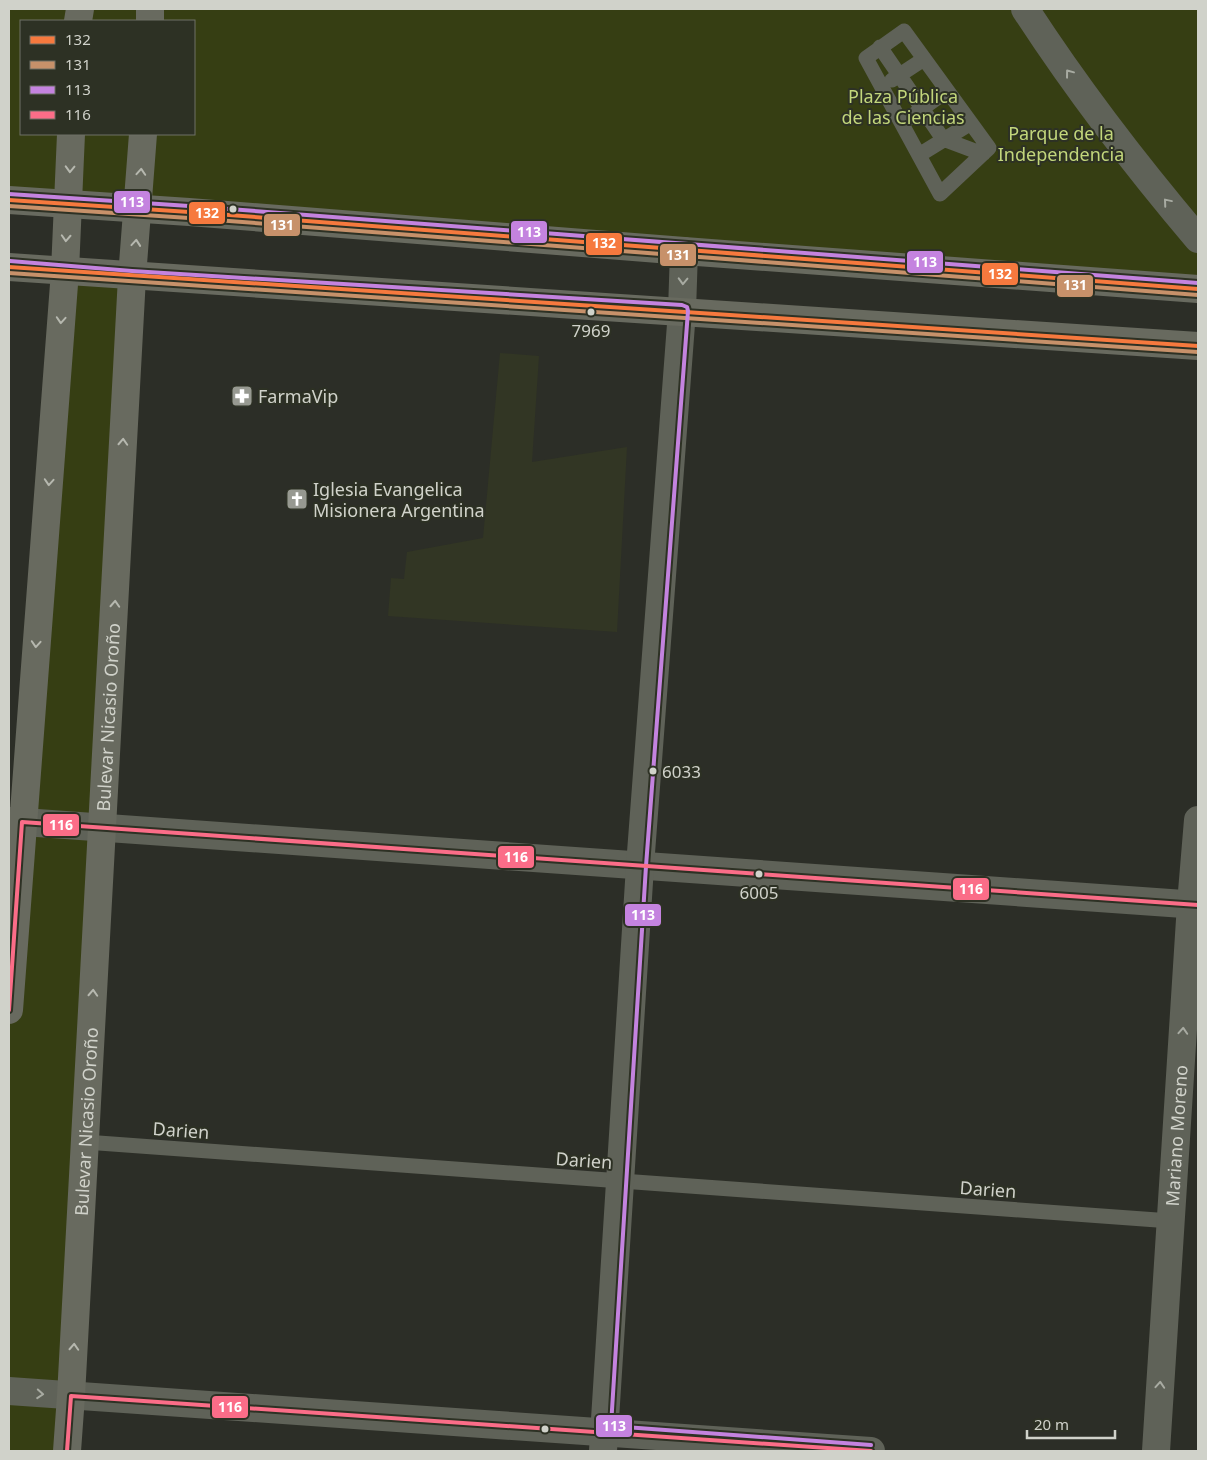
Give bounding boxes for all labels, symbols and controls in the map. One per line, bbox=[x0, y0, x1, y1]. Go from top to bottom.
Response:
legend bbox=[20, 20, 195, 135]
text: 132 bbox=[65, 29, 91, 49]
text: 131 bbox=[65, 54, 91, 74]
one-way arrow bbox=[1066, 70, 1074, 79]
text: 113 bbox=[65, 79, 91, 99]
park label: Plaza Pública de las Ciencias bbox=[841, 84, 965, 129]
text: 116 bbox=[65, 104, 91, 124]
park label: Parque de la Independencia bbox=[998, 121, 1124, 166]
one-way arrow bbox=[64, 166, 75, 174]
one-way arrow bbox=[135, 167, 146, 175]
line badge: 113 bbox=[113, 190, 151, 214]
text: 113 bbox=[120, 192, 144, 211]
one-way arrow bbox=[1164, 199, 1172, 208]
line badge: 132 bbox=[188, 201, 226, 225]
text: 132 bbox=[195, 203, 219, 222]
unlabelled marker bbox=[228, 204, 238, 214]
line badge: 131 bbox=[263, 213, 301, 237]
text: 131 bbox=[270, 215, 294, 234]
line badge: 113 bbox=[510, 220, 548, 244]
text: 113 bbox=[517, 222, 541, 241]
line badge: 132 bbox=[585, 232, 623, 256]
text: 132 bbox=[592, 233, 616, 252]
one-way arrow bbox=[61, 234, 72, 242]
one-way arrow bbox=[130, 239, 141, 247]
line badge: 131 bbox=[659, 243, 697, 267]
text: 131 bbox=[666, 245, 690, 264]
line badge: 113 bbox=[906, 250, 944, 274]
text: 113 bbox=[913, 252, 937, 271]
line badge: 132 bbox=[981, 262, 1019, 286]
text: 132 bbox=[988, 264, 1012, 283]
line badge: 131 bbox=[1056, 274, 1094, 298]
text: 131 bbox=[1063, 275, 1087, 294]
one-way arrow bbox=[678, 277, 689, 285]
marker: 7969 bbox=[586, 307, 596, 317]
one-way arrow bbox=[56, 316, 67, 324]
place label: 7969 bbox=[572, 319, 610, 342]
pharmacy icon: FarmaVip bbox=[230, 384, 254, 408]
place label: FarmaVip bbox=[258, 384, 338, 408]
one-way arrow bbox=[118, 438, 129, 446]
place label: Iglesia Evangelica Misionera Argentina bbox=[313, 477, 485, 522]
one-way arrow bbox=[43, 478, 54, 486]
church icon: Iglesia Evangelica Misionera Argentina bbox=[285, 487, 309, 511]
one-way arrow bbox=[109, 600, 120, 608]
street label: Bulevar Nicasio Oroño bbox=[91, 622, 125, 812]
one-way arrow bbox=[31, 640, 42, 648]
place label: 6033 bbox=[662, 760, 701, 783]
marker: 6033 bbox=[648, 766, 658, 776]
line badge: 116 bbox=[42, 813, 80, 837]
text: 116 bbox=[49, 815, 73, 834]
line badge: 116 bbox=[497, 845, 535, 869]
text: 116 bbox=[504, 847, 528, 866]
marker: 6005 bbox=[754, 869, 764, 879]
line badge: 116 bbox=[952, 877, 990, 901]
text: 116 bbox=[959, 879, 983, 898]
place label: 6005 bbox=[740, 881, 778, 904]
line badge: 113 bbox=[624, 903, 662, 927]
text: 113 bbox=[631, 905, 655, 924]
one-way arrow bbox=[88, 989, 99, 997]
street label: Bulevar Nicasio Oroño bbox=[69, 1027, 103, 1216]
one-way arrow bbox=[1177, 1027, 1188, 1035]
street label: Mariano Moreno bbox=[1160, 1064, 1193, 1207]
street label: Darien bbox=[152, 1116, 210, 1144]
street label: Darien bbox=[555, 1146, 613, 1174]
street label: Darien bbox=[959, 1175, 1017, 1203]
one-way arrow bbox=[69, 1343, 80, 1351]
one-way arrow bbox=[1154, 1381, 1165, 1389]
one-way arrow bbox=[36, 1388, 44, 1399]
line badge: 116 bbox=[211, 1395, 249, 1419]
text: 116 bbox=[218, 1397, 242, 1416]
scale bar bbox=[1027, 1408, 1114, 1440]
line badge: 113 bbox=[595, 1414, 633, 1438]
text: 20 m bbox=[1034, 1414, 1069, 1434]
text: 113 bbox=[602, 1416, 626, 1435]
unlabelled marker bbox=[540, 1424, 550, 1434]

